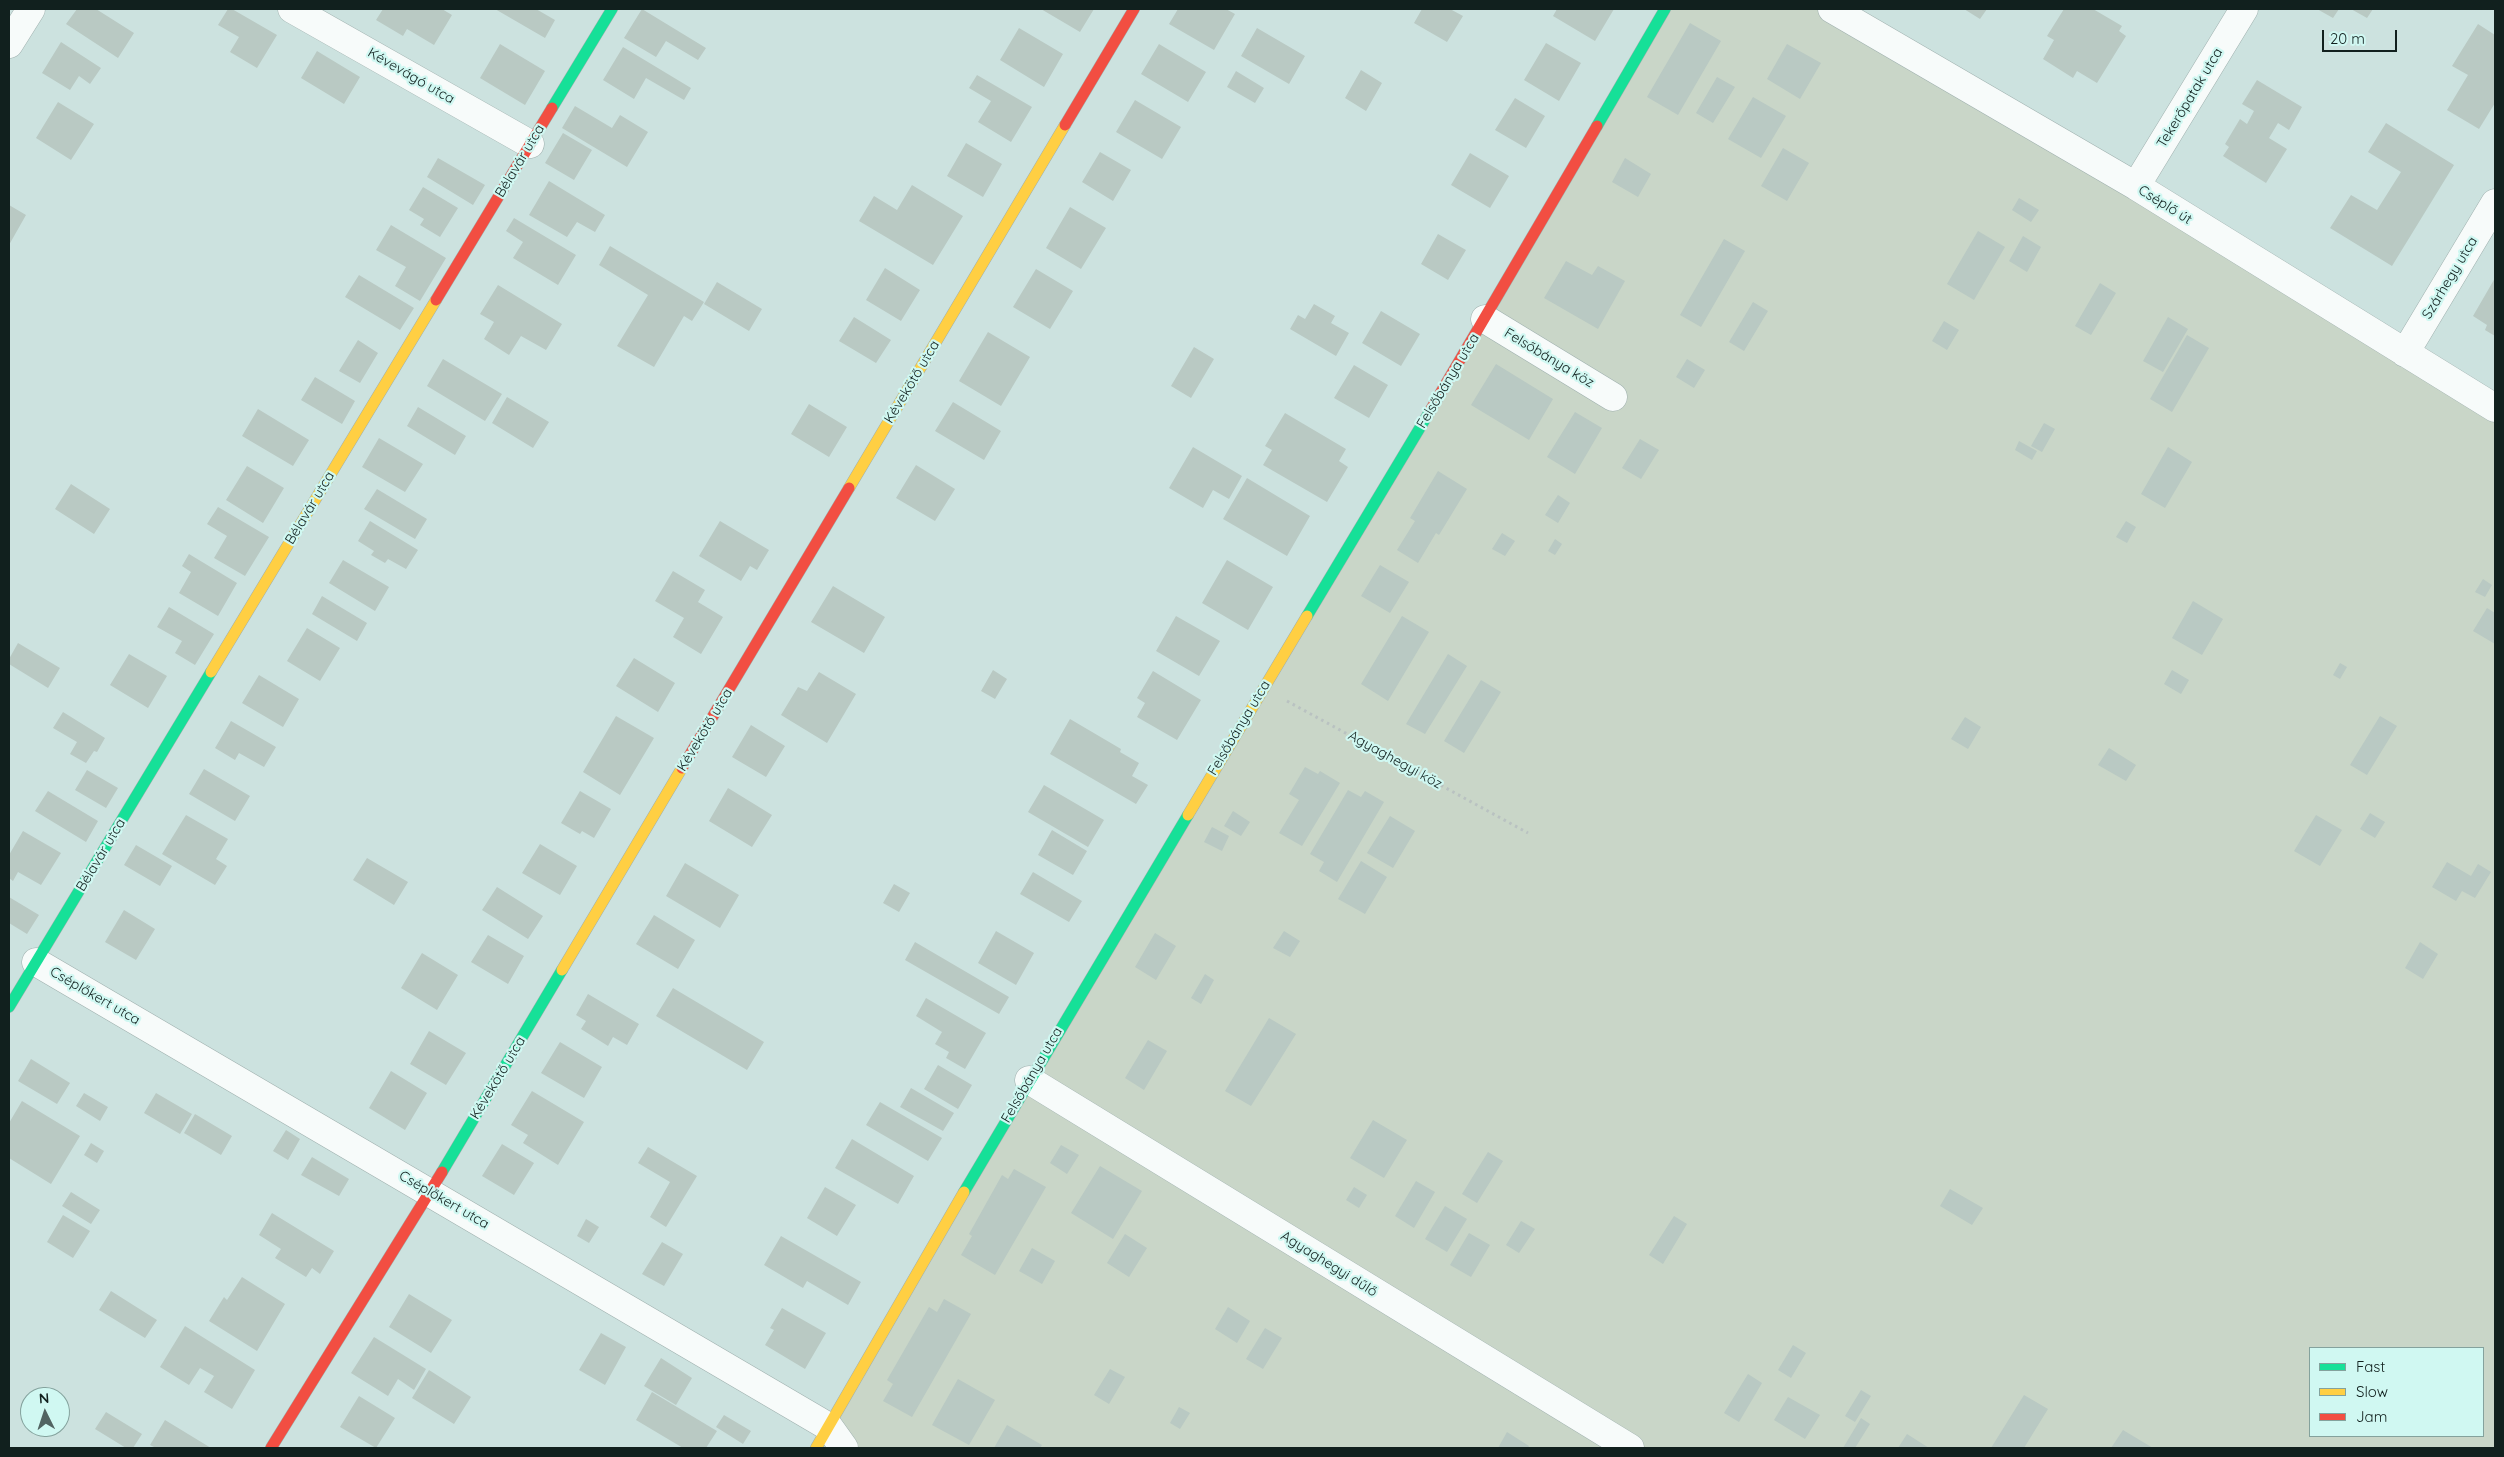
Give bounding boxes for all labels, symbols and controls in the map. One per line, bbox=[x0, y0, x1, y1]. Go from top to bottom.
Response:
scale bar bbox=[2324, 20, 2399, 52]
text: 20 m bbox=[2330, 29, 2365, 48]
street label: Kévevágó utca bbox=[365, 44, 457, 108]
street label: Tekerőpatak utca bbox=[2154, 45, 2226, 151]
street label: Bélavár utca bbox=[492, 122, 548, 200]
street label: Cséplő út bbox=[2135, 182, 2195, 228]
street label: Szárhegy utca bbox=[2419, 234, 2481, 322]
street label: Felsőbánya köz bbox=[1501, 325, 1597, 391]
street label: Felsőbánya utca bbox=[1413, 331, 1483, 431]
street label: Kévekötő utca bbox=[881, 338, 943, 426]
street label: Bélavár utca bbox=[282, 469, 338, 547]
street label: Felsőbánya utca bbox=[1204, 678, 1274, 778]
street label: Kévekötő utca bbox=[674, 686, 736, 774]
street label: Agyaghegyi köz bbox=[1345, 727, 1445, 793]
street label: Bélavár utca bbox=[73, 816, 129, 894]
street label: Cséplőkert utca bbox=[47, 963, 143, 1029]
street label: Felsőbánya utca bbox=[998, 1024, 1066, 1126]
street label: Kévekötő utca bbox=[467, 1034, 529, 1122]
street label: Cséplőkert utca bbox=[396, 1167, 492, 1233]
street label: Agyaghegyi dűlő bbox=[1278, 1228, 1380, 1300]
legend bbox=[2309, 1347, 2484, 1437]
text: Fast bbox=[2356, 1357, 2385, 1376]
text: Slow bbox=[2356, 1382, 2388, 1401]
north arrow bbox=[20, 1387, 70, 1437]
text: N bbox=[38, 1389, 50, 1407]
text: Jam bbox=[2356, 1407, 2387, 1426]

